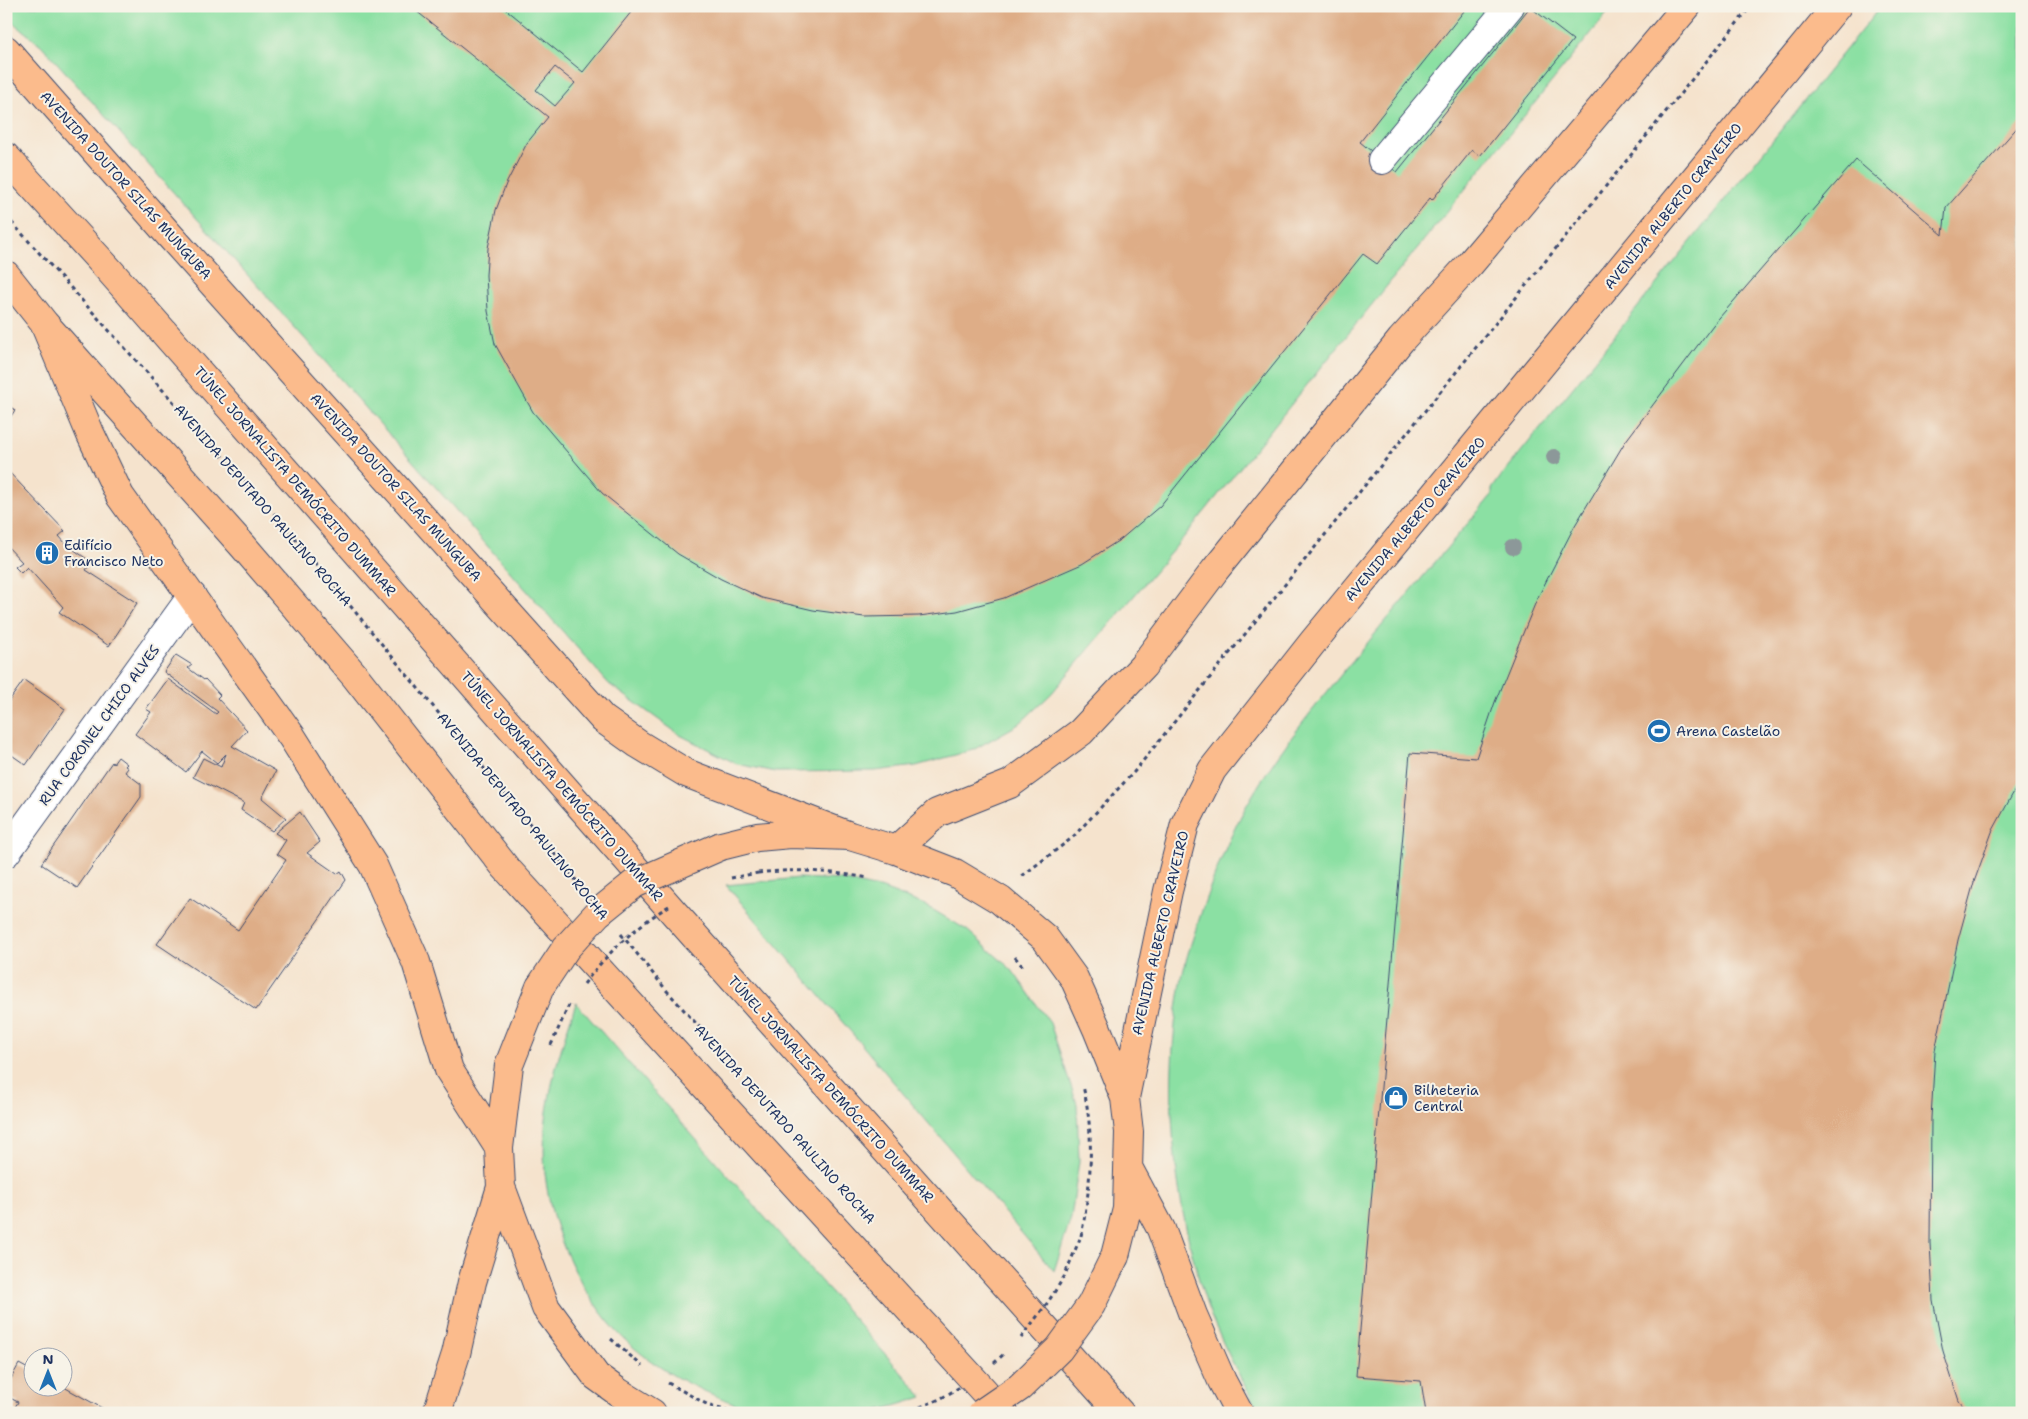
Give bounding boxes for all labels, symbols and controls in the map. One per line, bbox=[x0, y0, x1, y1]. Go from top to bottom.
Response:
street label: AVENIDA DOUTOR SILAS MUNGUBA bbox=[37, 87, 215, 283]
street label: AVENIDA ALBERTO CRAVEIRO bbox=[1600, 119, 1746, 293]
street label: TÚNEL JORNALISTA DEMÓCRITO DUMMAR bbox=[190, 362, 400, 600]
street label: AVENIDA DOUTOR SILAS MUNGUBA bbox=[307, 389, 485, 585]
street label: AVENIDA DEPUTADO PAULINO ROCHA bbox=[170, 400, 356, 610]
street label: AVENIDA ALBERTO CRAVEIRO bbox=[1341, 433, 1489, 605]
place label: Edifício Francisco Neto bbox=[64, 536, 164, 570]
building icon: Edifício Francisco Neto bbox=[34, 540, 60, 566]
street label: RUA CORONEL CHICO ALVES bbox=[35, 641, 163, 809]
street label: TÚNEL JORNALISTA DEMÓCRITO DUMMAR bbox=[457, 667, 667, 905]
street label: AVENIDA DEPUTADO PAULINO ROCHA bbox=[434, 708, 612, 924]
sports icon: Arena Castelão bbox=[1646, 718, 1672, 744]
place label: Arena Castelão bbox=[1676, 722, 1780, 740]
street label: AVENIDA ALBERTO CRAVEIRO bbox=[1128, 829, 1192, 1037]
street label: TÚNEL JORNALISTA DEMÓCRITO DUMMAR bbox=[724, 972, 938, 1206]
street label: AVENIDA DEPUTADO PAULINO ROCHA bbox=[691, 1021, 879, 1227]
place label: Bilheteria Central bbox=[1414, 1081, 1479, 1115]
shop icon: Bilheteria Central bbox=[1383, 1085, 1409, 1111]
north arrow bbox=[22, 1346, 72, 1396]
text: N bbox=[42, 1350, 54, 1368]

